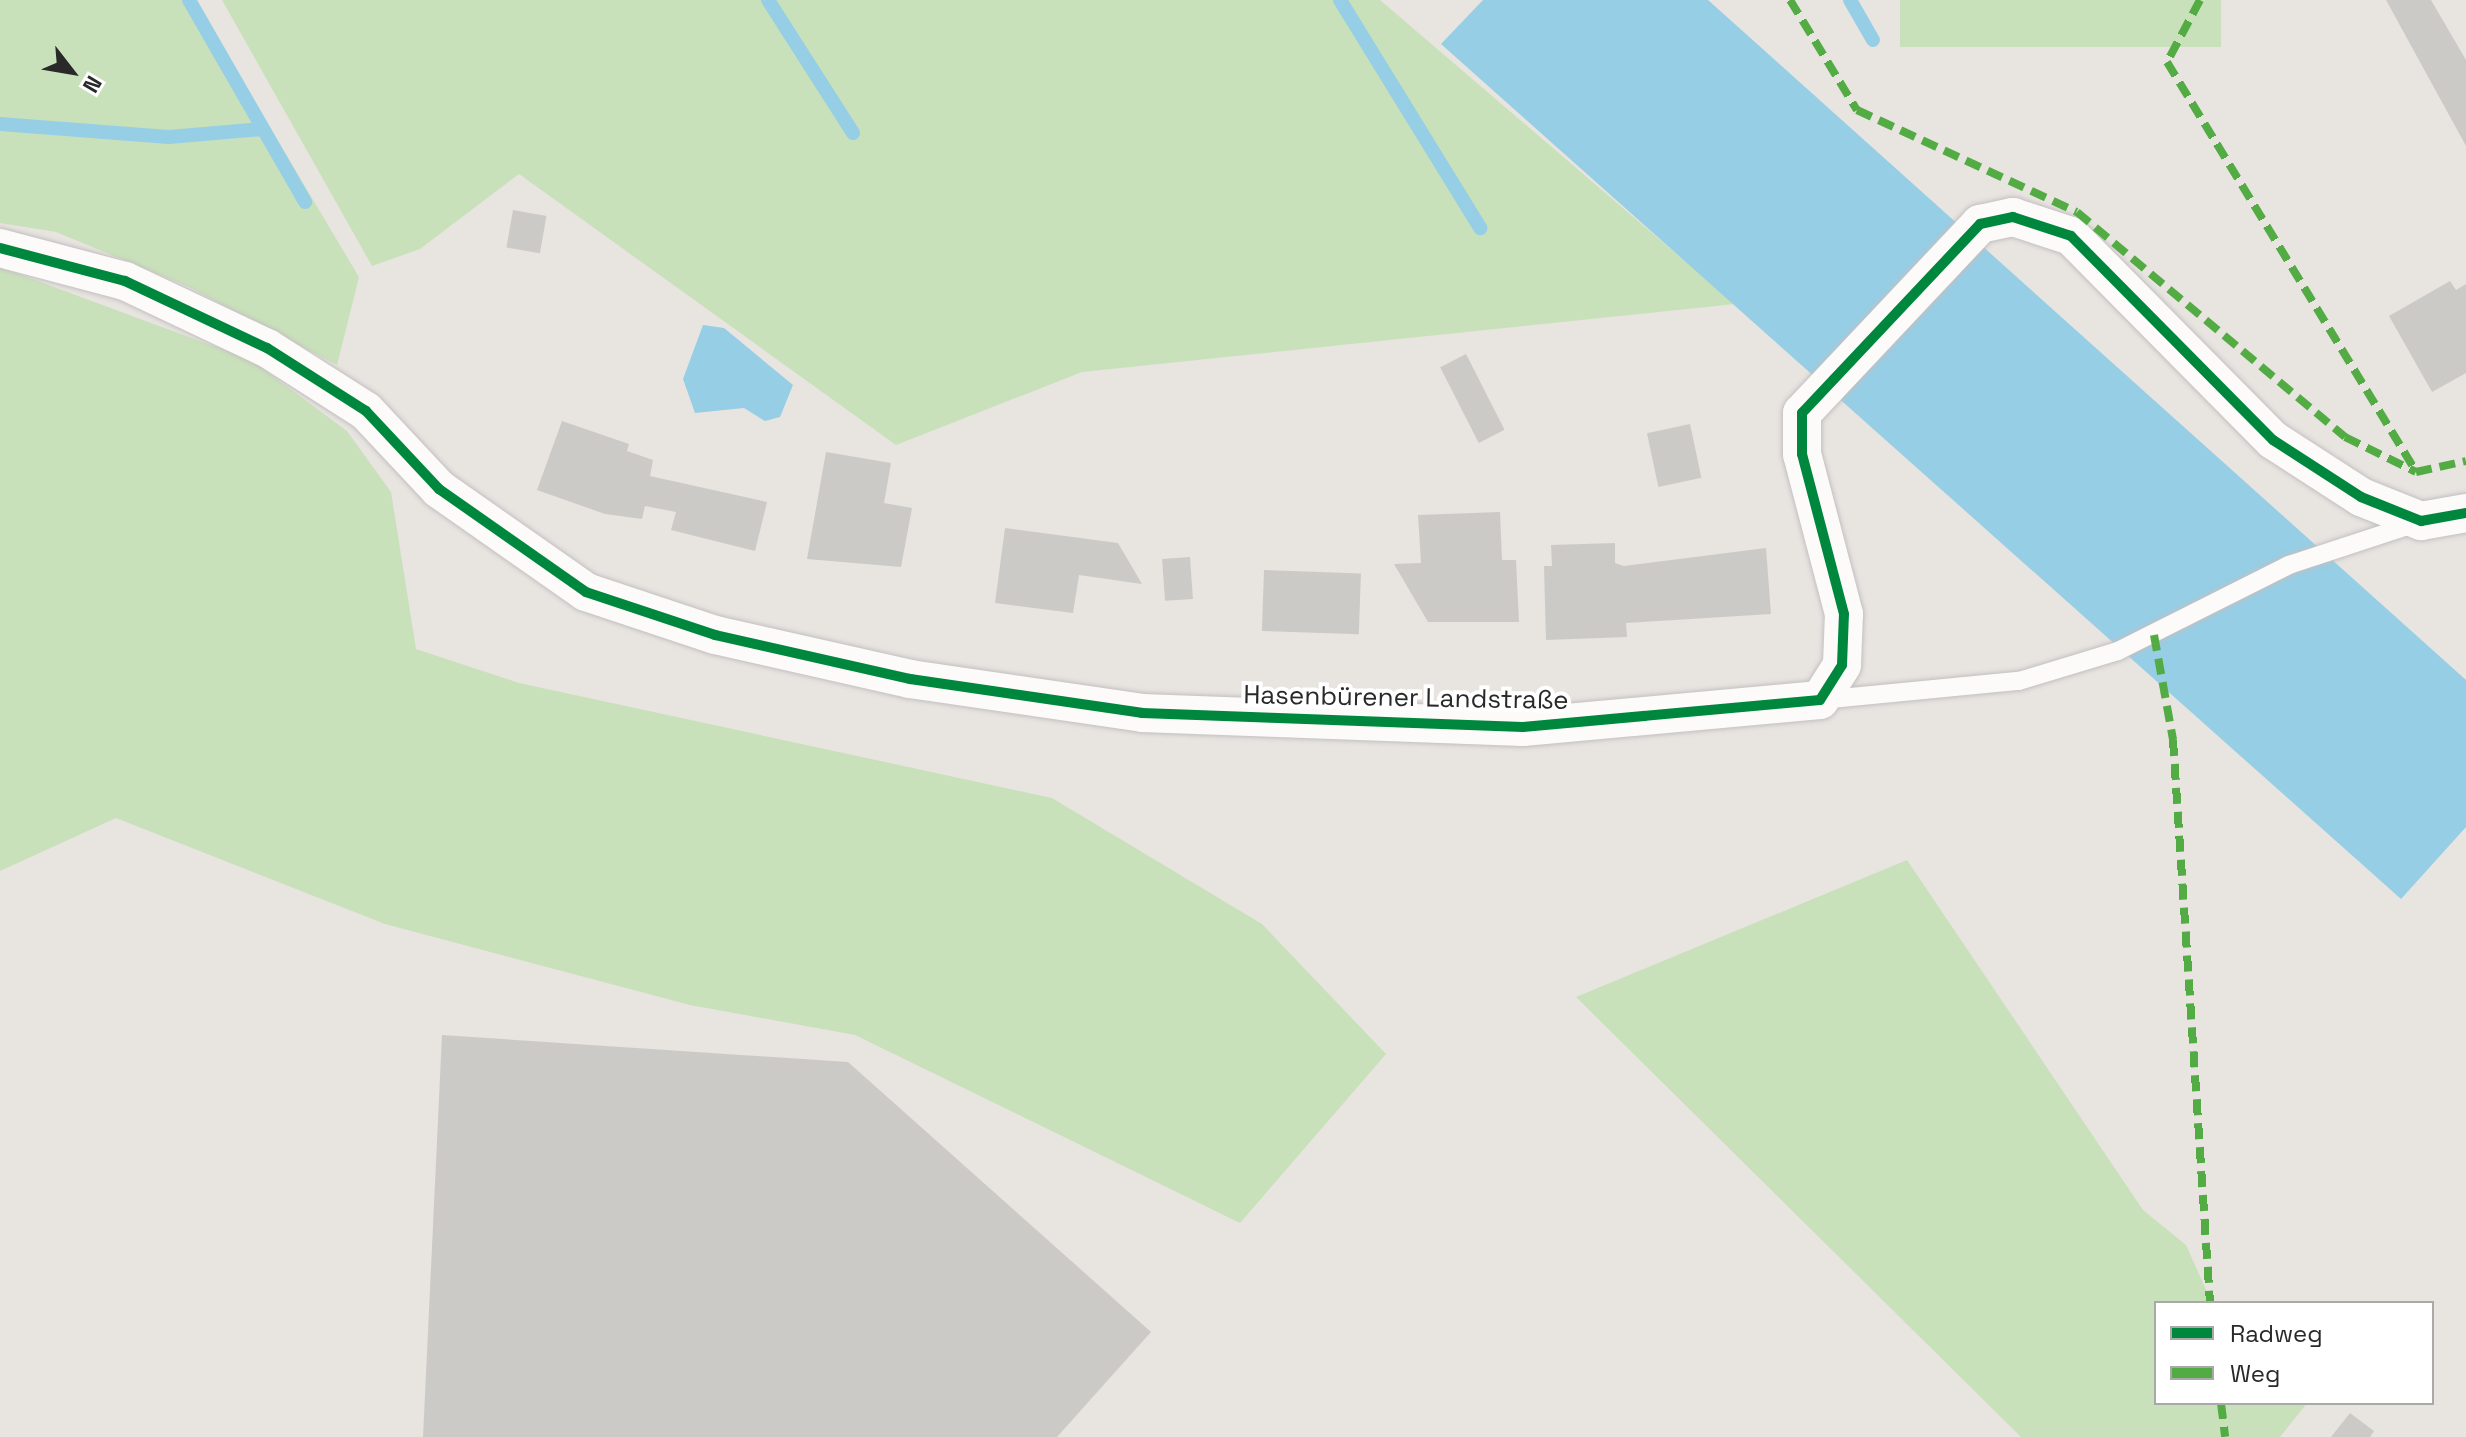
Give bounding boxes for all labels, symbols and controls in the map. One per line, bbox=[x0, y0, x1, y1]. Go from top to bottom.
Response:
north arrow bbox=[32, 32, 112, 112]
text: N bbox=[77, 71, 108, 98]
street label: Hasenbürener Landstraße bbox=[1243, 680, 1569, 716]
legend bbox=[2154, 1301, 2434, 1405]
text: Radweg bbox=[2230, 1318, 2323, 1349]
text: Weg bbox=[2230, 1358, 2280, 1389]

